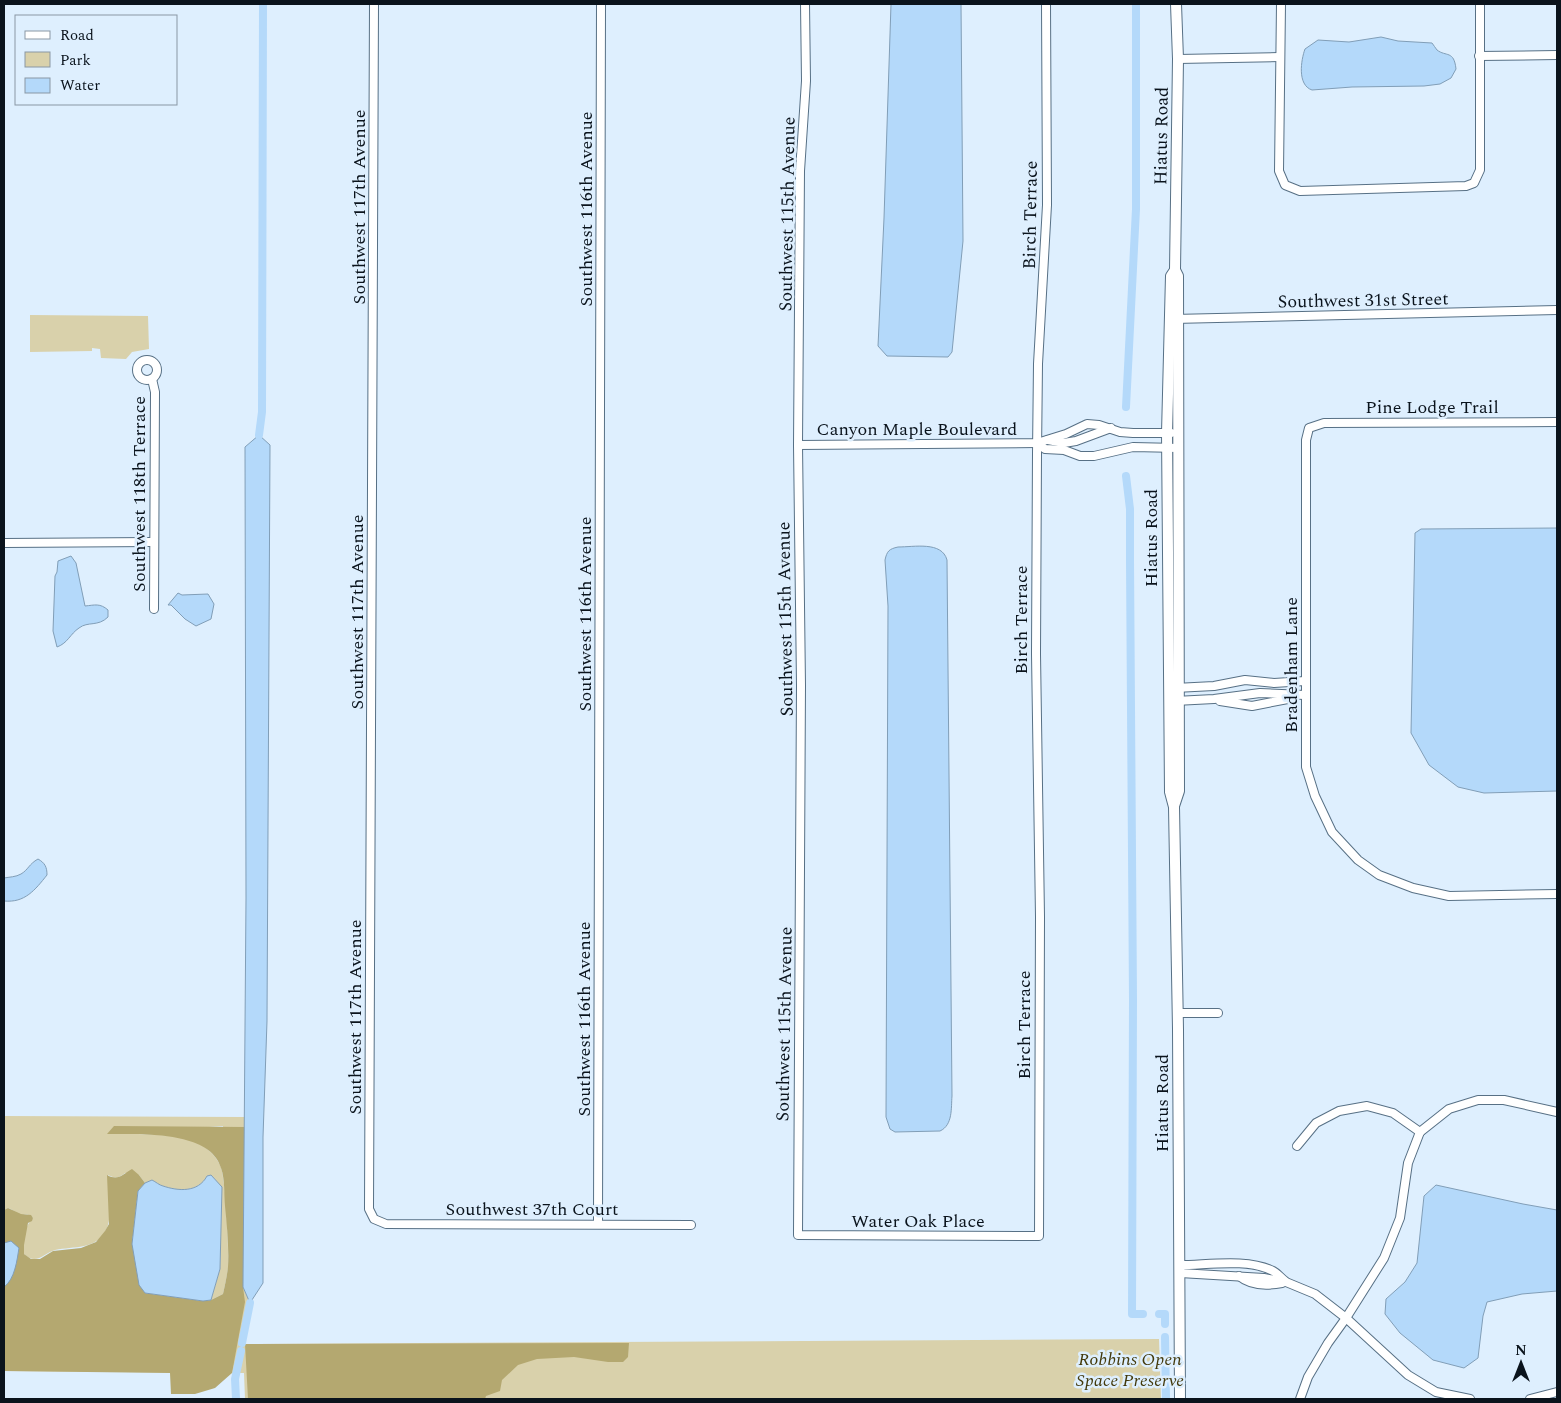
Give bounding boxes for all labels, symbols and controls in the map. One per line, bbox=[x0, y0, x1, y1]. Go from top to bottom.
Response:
legend bbox=[15, 15, 178, 105]
text: Road bbox=[60, 24, 94, 47]
text: Park bbox=[60, 49, 91, 72]
text: Water bbox=[60, 74, 100, 97]
street label: Hiatus Road bbox=[1147, 87, 1176, 185]
street label: Southwest 117th Avenue bbox=[346, 110, 373, 304]
street label: Southwest 116th Avenue bbox=[573, 112, 600, 306]
street label: Southwest 115th Avenue bbox=[772, 116, 803, 312]
street label: Birch Terrace bbox=[1016, 160, 1045, 270]
street label: Southwest 31st Street bbox=[1277, 286, 1449, 315]
street label: Pine Lodge Trail bbox=[1365, 394, 1499, 421]
street label: Southwest 118th Terrace bbox=[126, 396, 153, 592]
street label: Canyon Maple Boulevard bbox=[817, 416, 1017, 443]
street label: Hiatus Road bbox=[1138, 489, 1165, 587]
street label: Southwest 117th Avenue bbox=[344, 515, 371, 709]
street label: Southwest 116th Avenue bbox=[572, 517, 599, 711]
street label: Southwest 115th Avenue bbox=[770, 521, 801, 717]
street label: Birch Terrace bbox=[1008, 566, 1035, 674]
street label: Bradenham Lane bbox=[1278, 597, 1305, 733]
street label: Southwest 117th Avenue bbox=[342, 920, 369, 1114]
street label: Southwest 116th Avenue bbox=[571, 922, 598, 1116]
street label: Southwest 115th Avenue bbox=[769, 926, 800, 1122]
street label: Birch Terrace bbox=[1011, 971, 1038, 1079]
street label: Hiatus Road bbox=[1149, 1054, 1176, 1152]
street label: Southwest 37th Court bbox=[446, 1196, 618, 1223]
street label: Water Oak Place bbox=[851, 1208, 985, 1235]
north arrow bbox=[1496, 1338, 1546, 1388]
text: N bbox=[1515, 1340, 1527, 1361]
park label: Robbins Open Space Preserve bbox=[1076, 1346, 1184, 1394]

